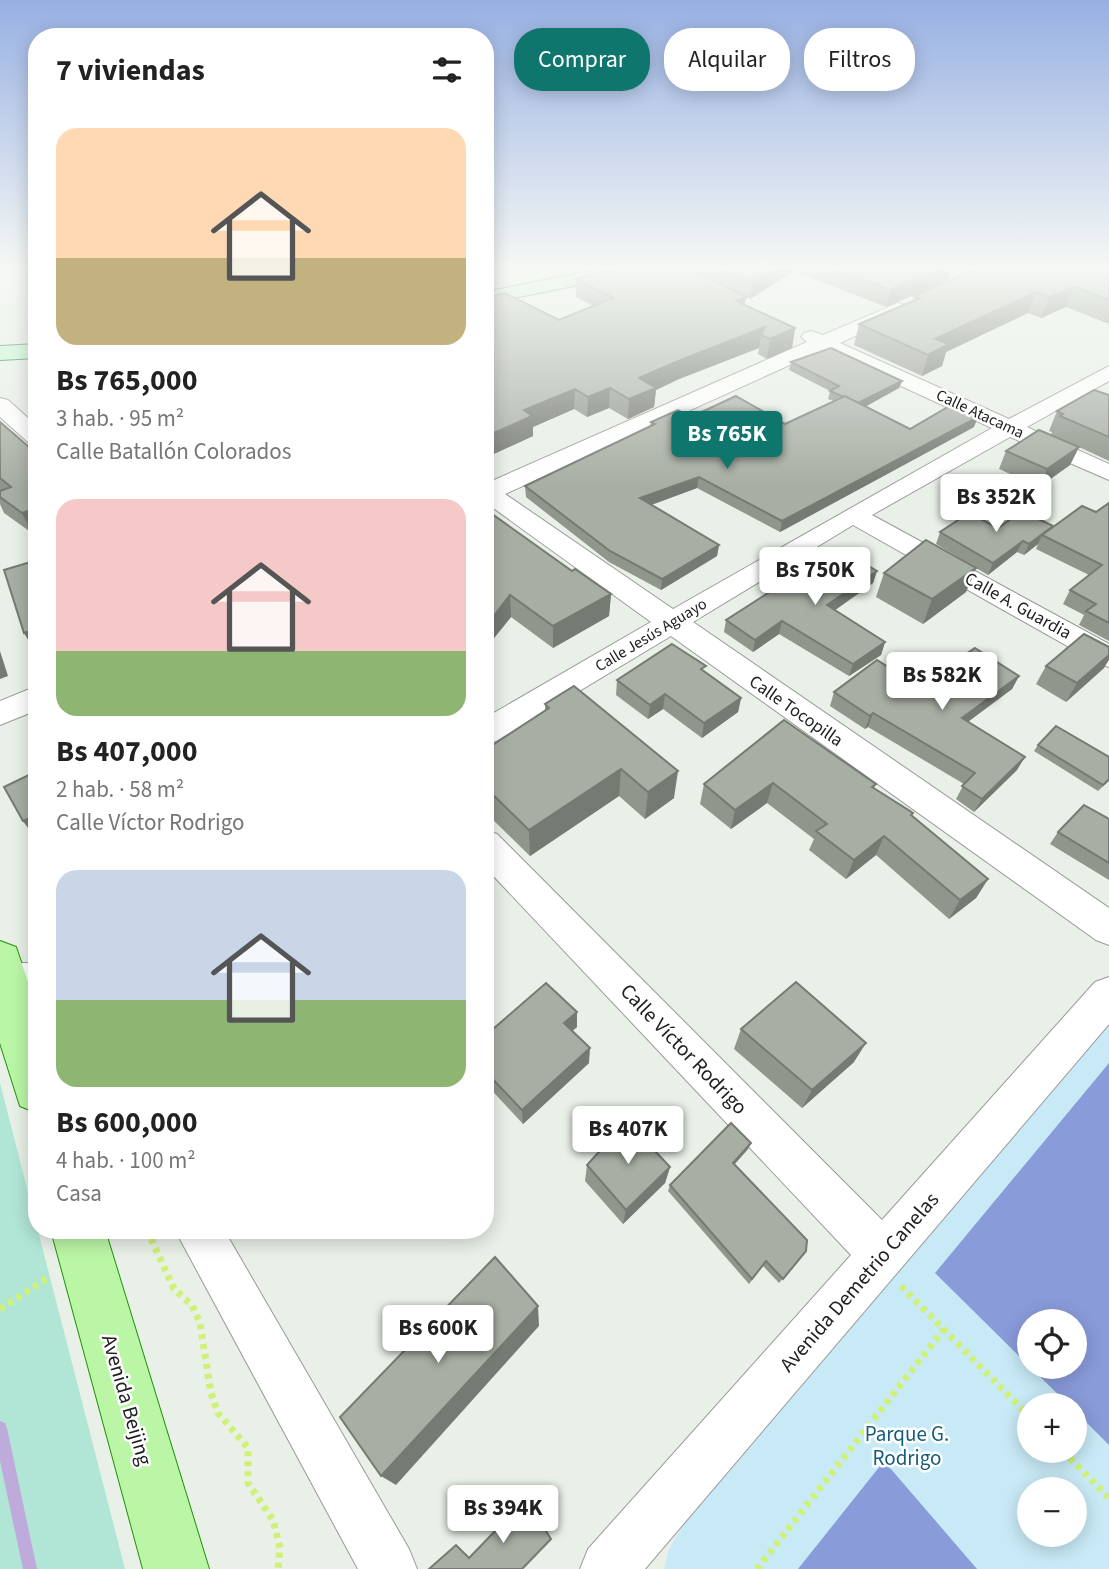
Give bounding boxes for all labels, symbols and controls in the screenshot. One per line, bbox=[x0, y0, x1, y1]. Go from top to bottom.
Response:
chip: Comprar bbox=[514, 28, 650, 91]
chip: Alquilar bbox=[664, 28, 790, 91]
chip: Filtros bbox=[804, 28, 915, 91]
text: 7 viviendas bbox=[56, 49, 205, 92]
icon: filters bbox=[428, 51, 466, 89]
icon: home bbox=[198, 173, 324, 299]
text: Bs 765,000 bbox=[56, 359, 197, 402]
street label: Calle Atacama bbox=[932, 384, 1028, 444]
text: 3 hab. · 95 m² bbox=[56, 402, 184, 435]
pin: Bs 765K bbox=[662, 412, 792, 471]
text: Bs 765K bbox=[687, 417, 767, 450]
text: Calle Batallón Colorados bbox=[56, 435, 291, 468]
pin: Bs 352K bbox=[931, 475, 1061, 534]
text: Bs 352K bbox=[956, 480, 1036, 513]
icon: home bbox=[198, 544, 324, 670]
pin: Bs 750K bbox=[750, 548, 880, 607]
text: Bs 750K bbox=[775, 553, 855, 586]
street label: Calle A. Guardia bbox=[960, 566, 1076, 646]
street label: Calle Jesús Aguayo bbox=[591, 593, 711, 677]
pin: Bs 582K bbox=[877, 652, 1007, 712]
text: Bs 582K bbox=[902, 658, 982, 691]
street label: Calle Tocopilla bbox=[744, 669, 848, 753]
text: Bs 407,000 bbox=[56, 730, 197, 773]
text: 2 hab. · 58 m² bbox=[56, 773, 184, 806]
text: Calle Víctor Rodrigo bbox=[56, 806, 245, 839]
icon: home bbox=[198, 915, 324, 1041]
street label: Calle Víctor Rodrigo bbox=[613, 977, 755, 1121]
text: Bs 600,000 bbox=[56, 1101, 197, 1144]
pin: Bs 407K bbox=[563, 1106, 693, 1166]
text: Bs 407K bbox=[588, 1112, 668, 1145]
text: 4 hab. · 100 m² bbox=[56, 1144, 196, 1177]
text: Casa bbox=[56, 1177, 102, 1210]
street label: Avenida Demetrio Canelas bbox=[772, 1185, 946, 1379]
pin: Bs 600K bbox=[373, 1306, 503, 1365]
map controls bbox=[1017, 1309, 1087, 1547]
button: locate bbox=[1017, 1309, 1087, 1379]
text: Bs 600K bbox=[398, 1311, 478, 1344]
street label: Avenida Beijing bbox=[94, 1331, 160, 1469]
button: + bbox=[1017, 1393, 1087, 1463]
park label: Parque G. Rodrigo bbox=[865, 1419, 949, 1473]
button: − bbox=[1017, 1477, 1087, 1547]
pin: Bs 394K bbox=[438, 1486, 568, 1545]
text: Bs 394K bbox=[463, 1491, 543, 1524]

